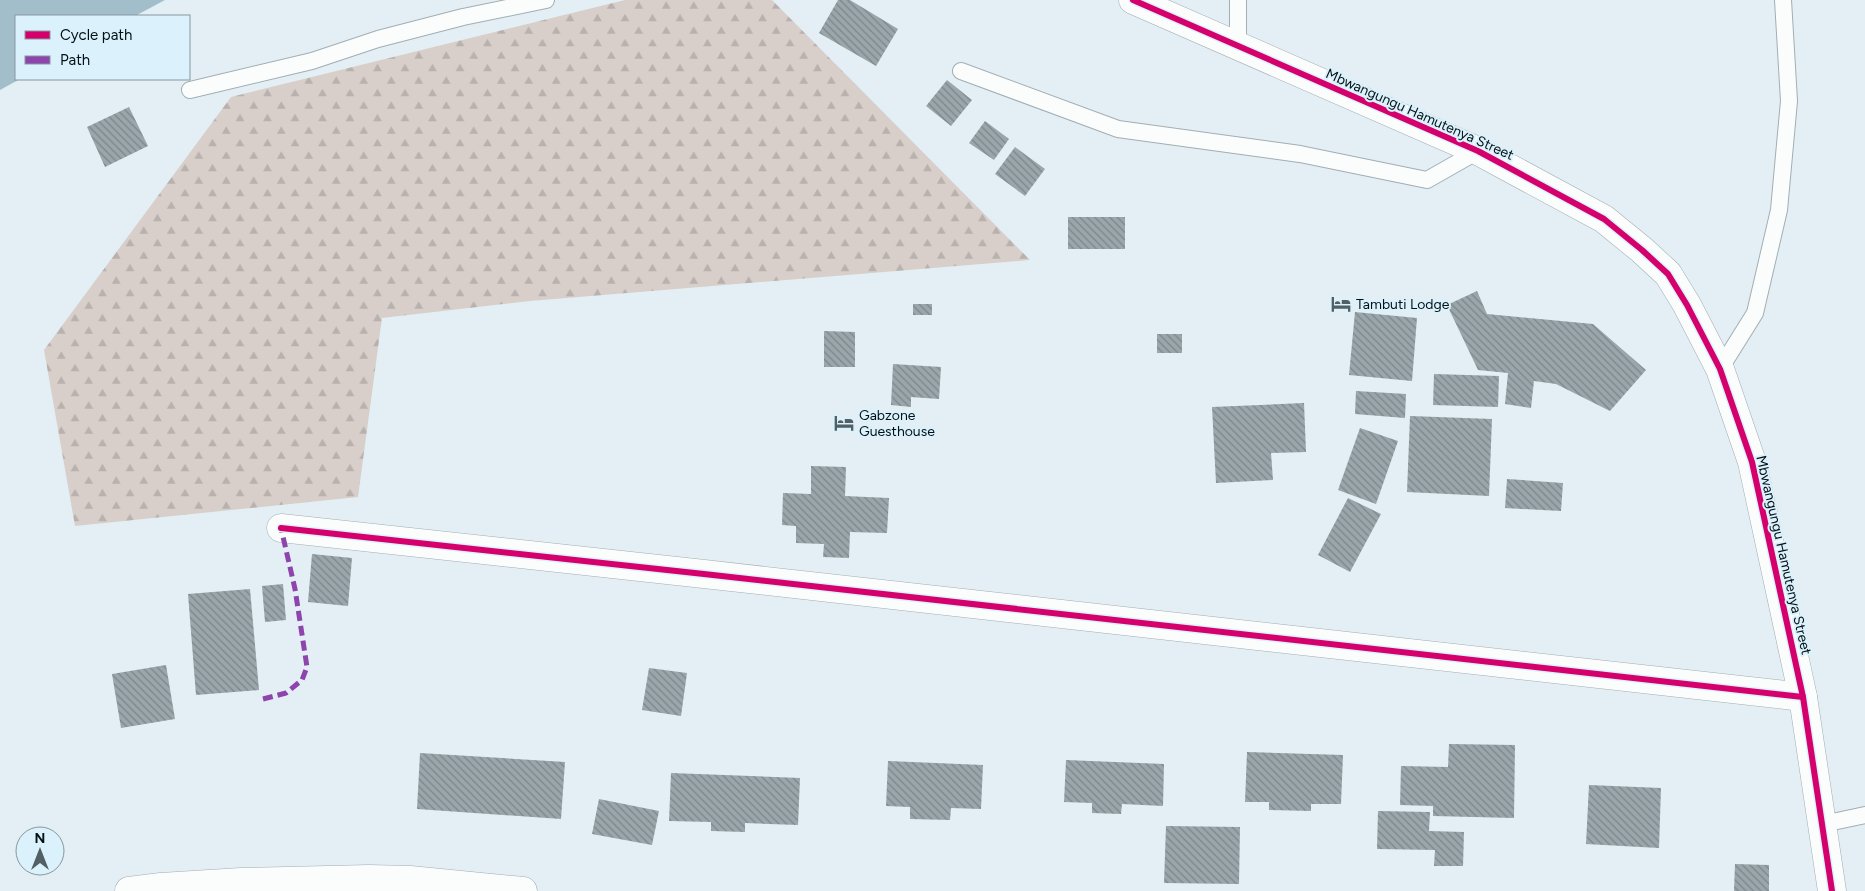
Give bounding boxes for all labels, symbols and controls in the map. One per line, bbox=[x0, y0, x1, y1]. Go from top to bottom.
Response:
legend bbox=[15, 15, 190, 80]
text: Cycle path bbox=[60, 26, 132, 44]
text: Path bbox=[60, 51, 90, 69]
street label: Mbwangungu Hamutenya Street bbox=[1323, 65, 1516, 164]
hotel icon: Tambuti Lodge bbox=[1330, 293, 1352, 315]
place label: Tambuti Lodge bbox=[1356, 296, 1450, 313]
place label: Gabzone Guesthouse bbox=[859, 407, 935, 440]
hotel icon: Gabzone Guesthouse bbox=[833, 412, 855, 434]
street label: Mbwangungu Hamutenya Street bbox=[1752, 454, 1815, 656]
north arrow bbox=[15, 826, 65, 876]
text: N bbox=[35, 830, 45, 847]

